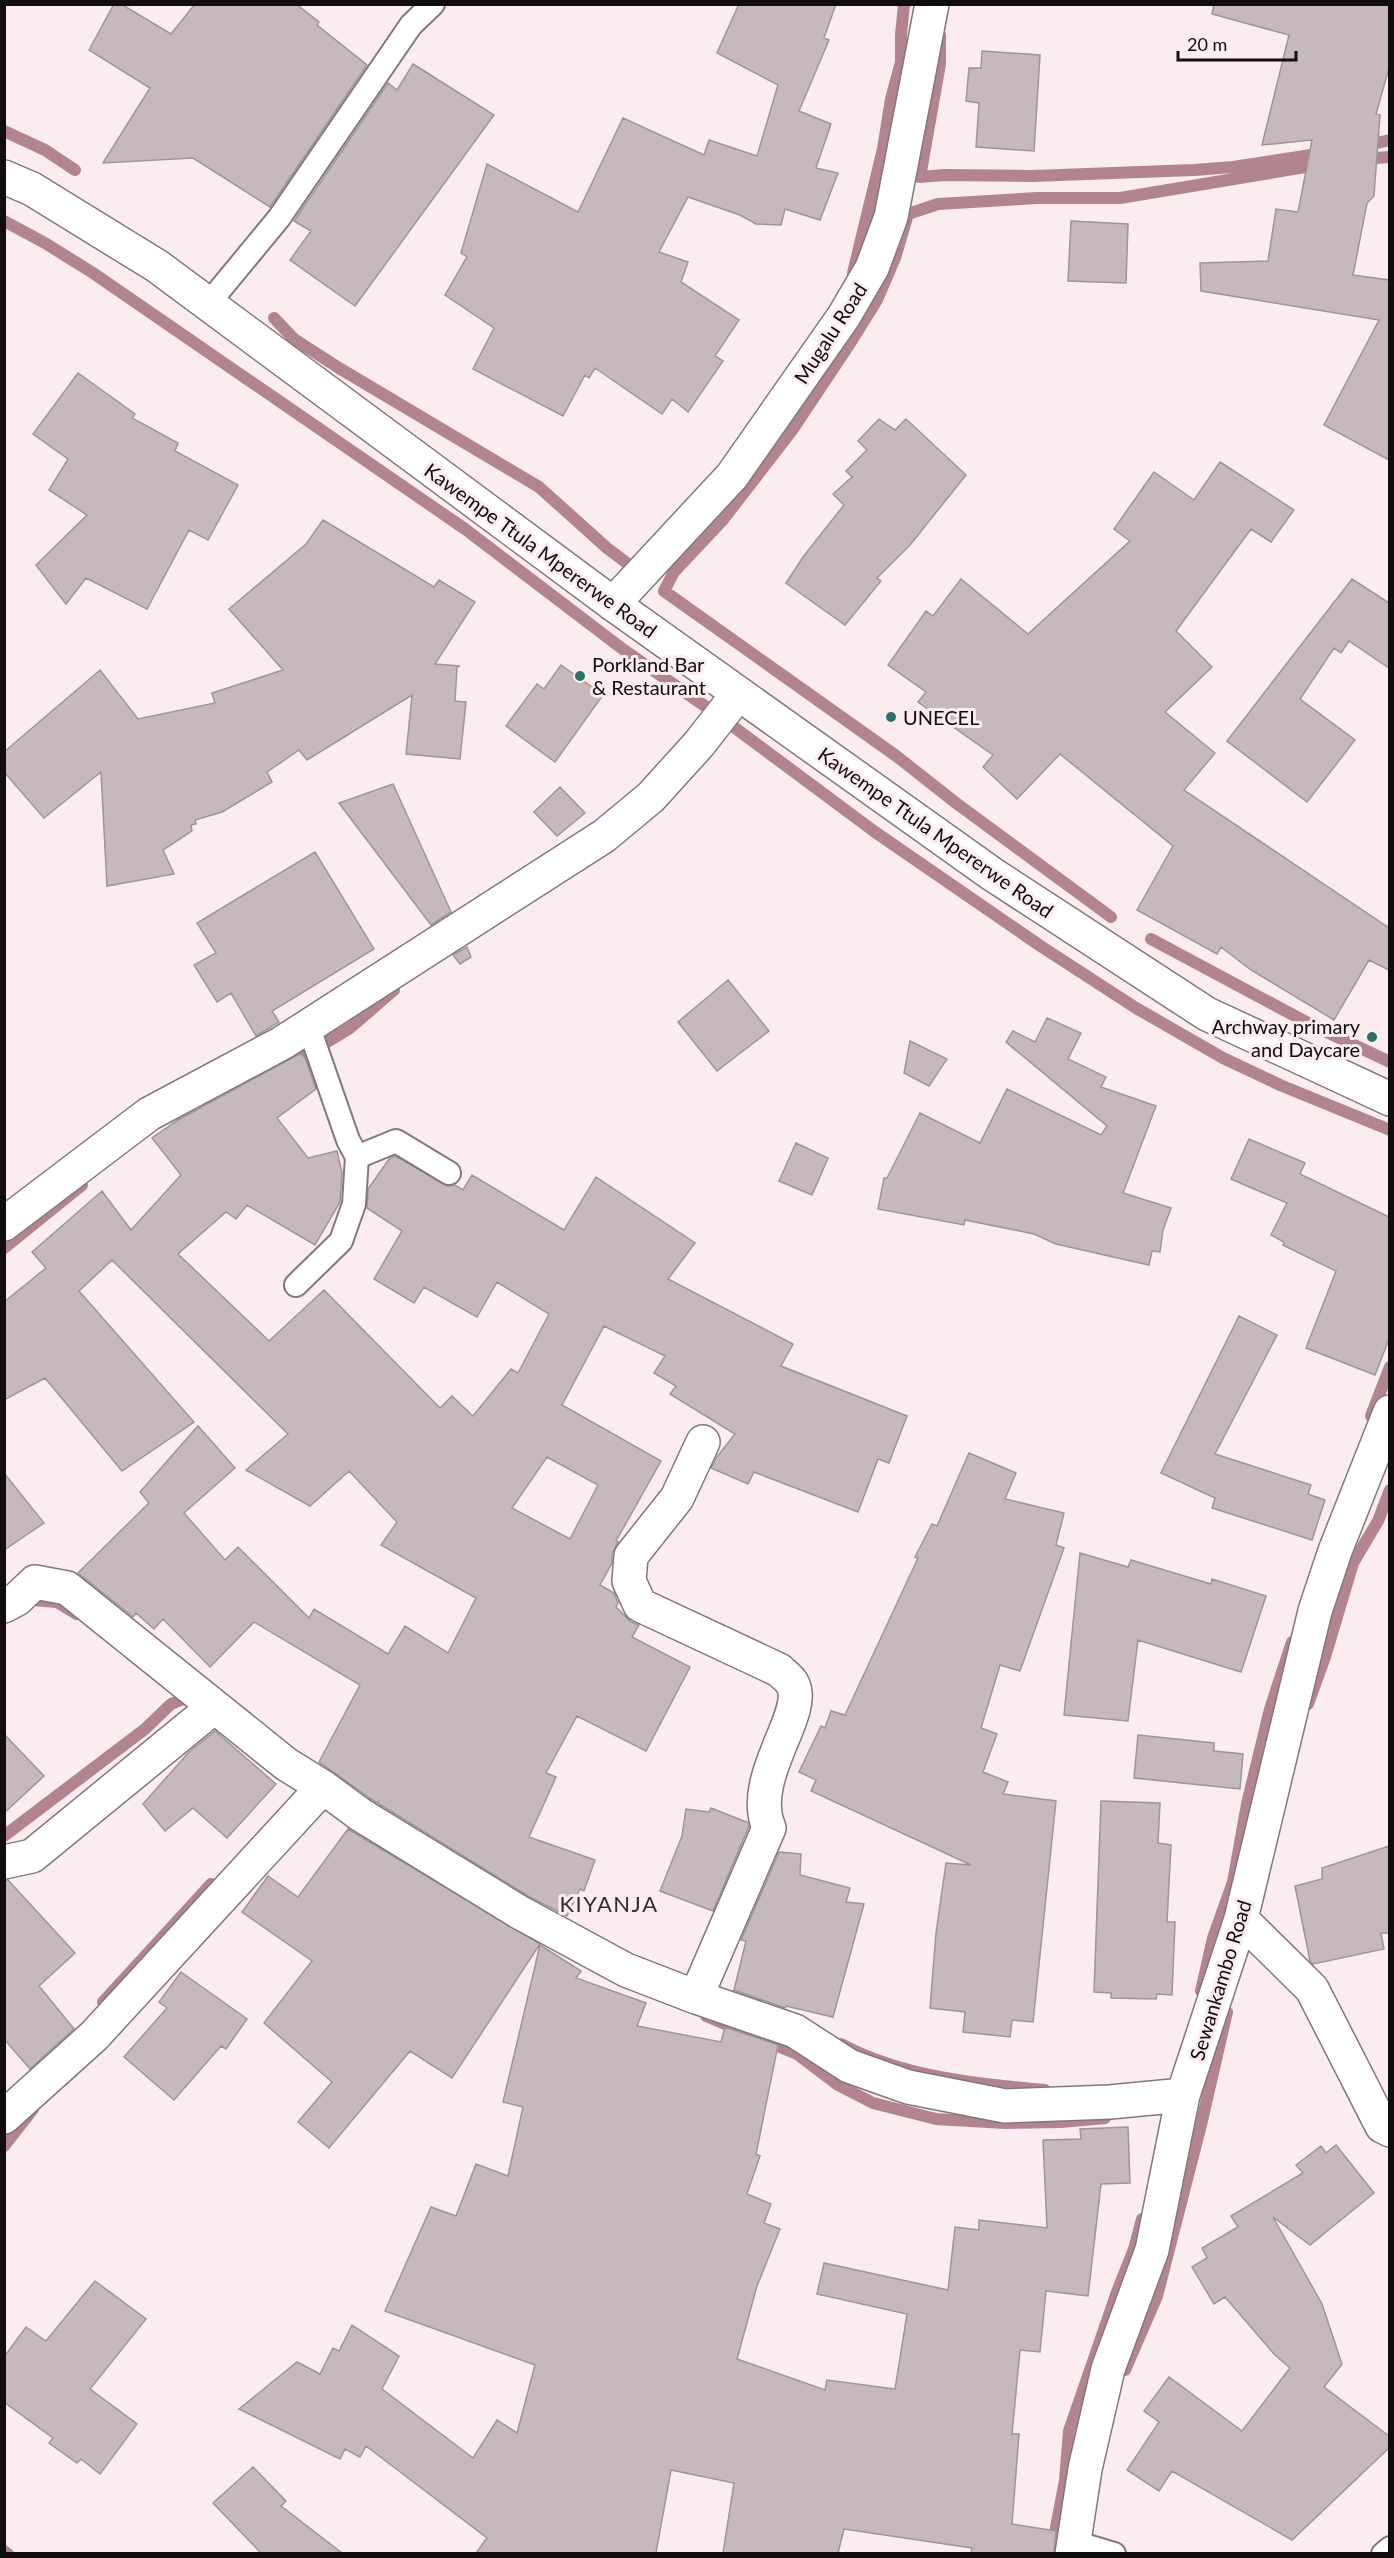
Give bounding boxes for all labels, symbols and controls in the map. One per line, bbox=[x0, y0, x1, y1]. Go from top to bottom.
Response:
scale bar bbox=[1178, 24, 1296, 62]
text: 20 m bbox=[1187, 33, 1227, 55]
street label: Mugalu Road bbox=[789, 278, 871, 388]
street label: Kawempe Ttula Mpererwe Road bbox=[420, 458, 662, 642]
place label: Porkland Bar & Restaurant bbox=[592, 652, 706, 699]
marker: Porkland Bar & Restaurant bbox=[573, 669, 587, 683]
place label: UNECEL bbox=[903, 705, 979, 729]
marker: UNECEL bbox=[884, 710, 898, 724]
street label: Kawempe Ttula Mpererwe Road bbox=[814, 742, 1058, 922]
place label: Archway primary and Daycare bbox=[1211, 1014, 1361, 1061]
marker: Archway primary and Daycare bbox=[1365, 1030, 1379, 1044]
district label: KIYANJA bbox=[559, 1890, 659, 1917]
street label: Sewankambo Road bbox=[1184, 1897, 1256, 2063]

